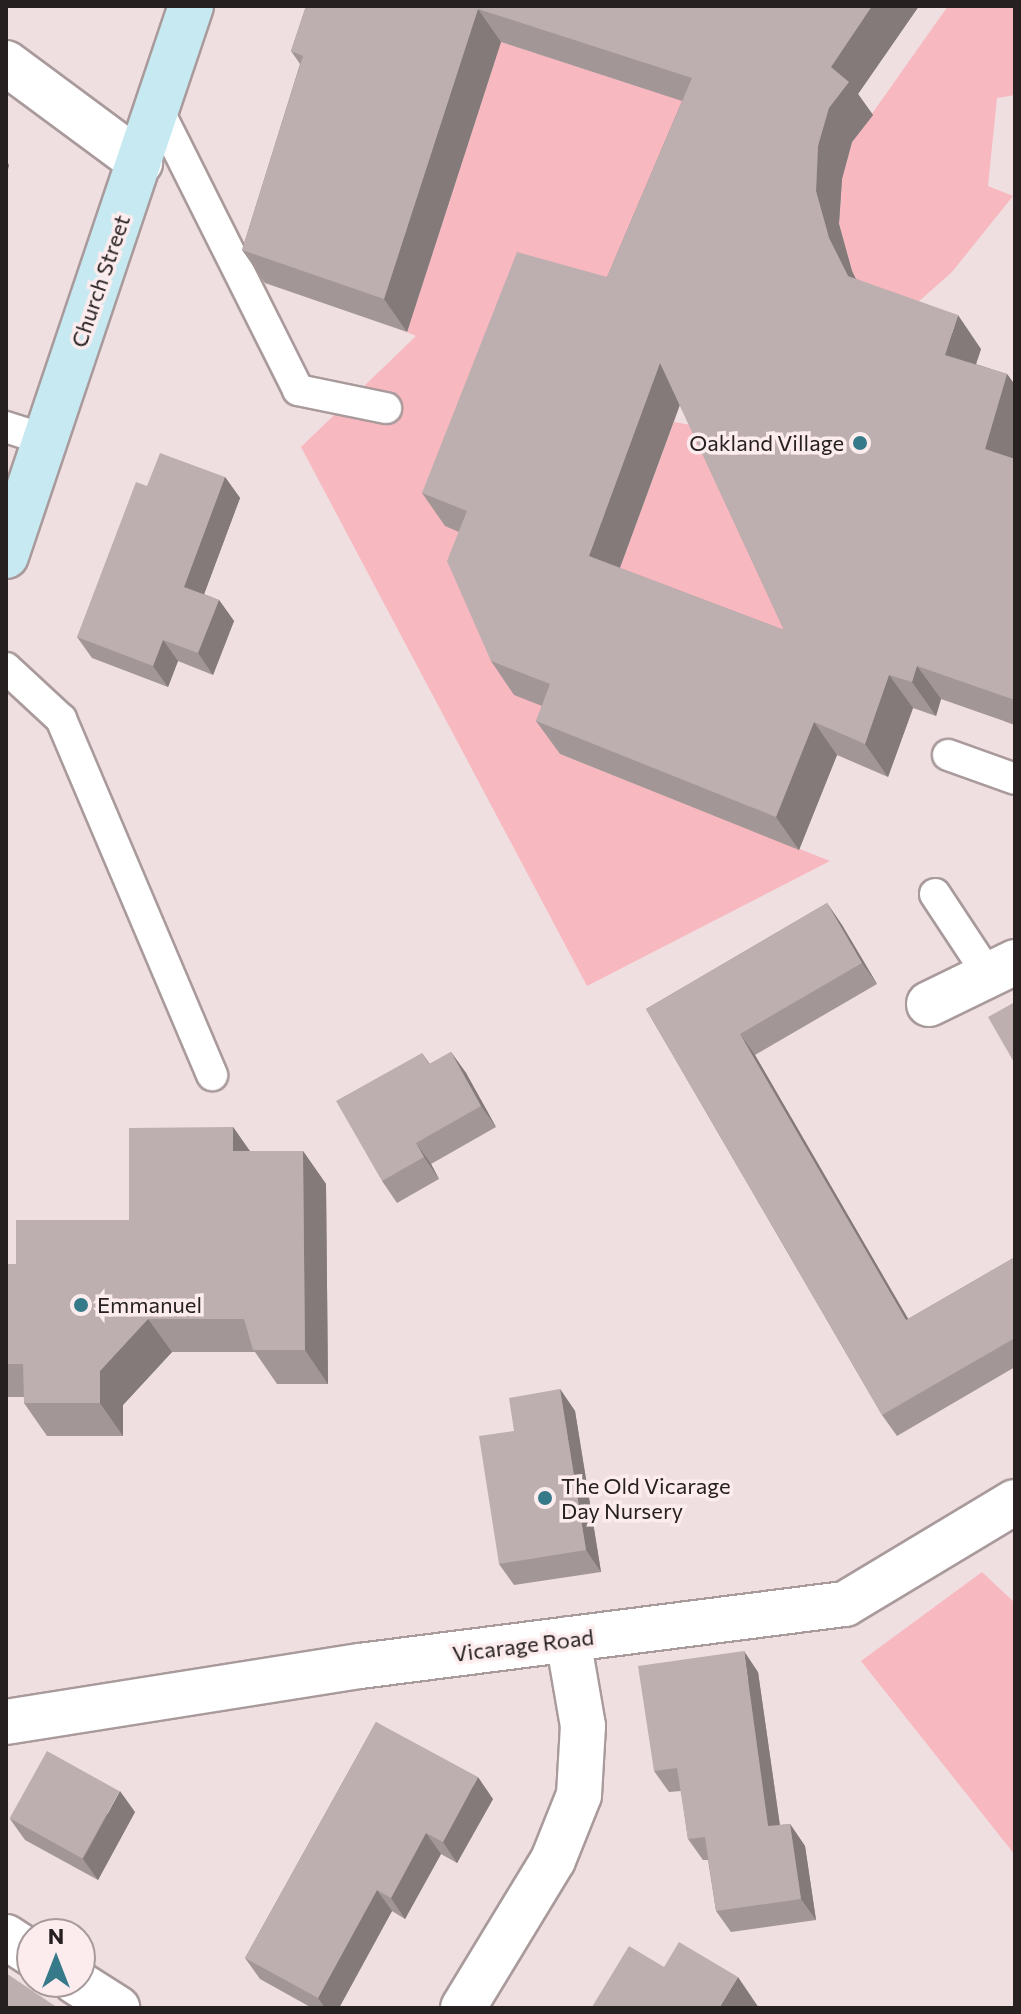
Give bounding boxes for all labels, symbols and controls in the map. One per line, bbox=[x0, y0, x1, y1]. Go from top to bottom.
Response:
street label: Church Street bbox=[65, 211, 135, 351]
place label: Oakland Village bbox=[689, 430, 844, 456]
marker: Oakland Village bbox=[851, 434, 869, 452]
place label: Emmanuel bbox=[97, 1292, 202, 1318]
marker: Emmanuel bbox=[72, 1296, 90, 1314]
place label: The Old Vicarage Day Nursery bbox=[561, 1472, 731, 1524]
marker: The Old Vicarage Day Nursery bbox=[536, 1489, 554, 1507]
street label: Vicarage Road bbox=[451, 1623, 595, 1667]
north arrow bbox=[16, 1918, 96, 1998]
text: N bbox=[48, 1922, 64, 1949]

